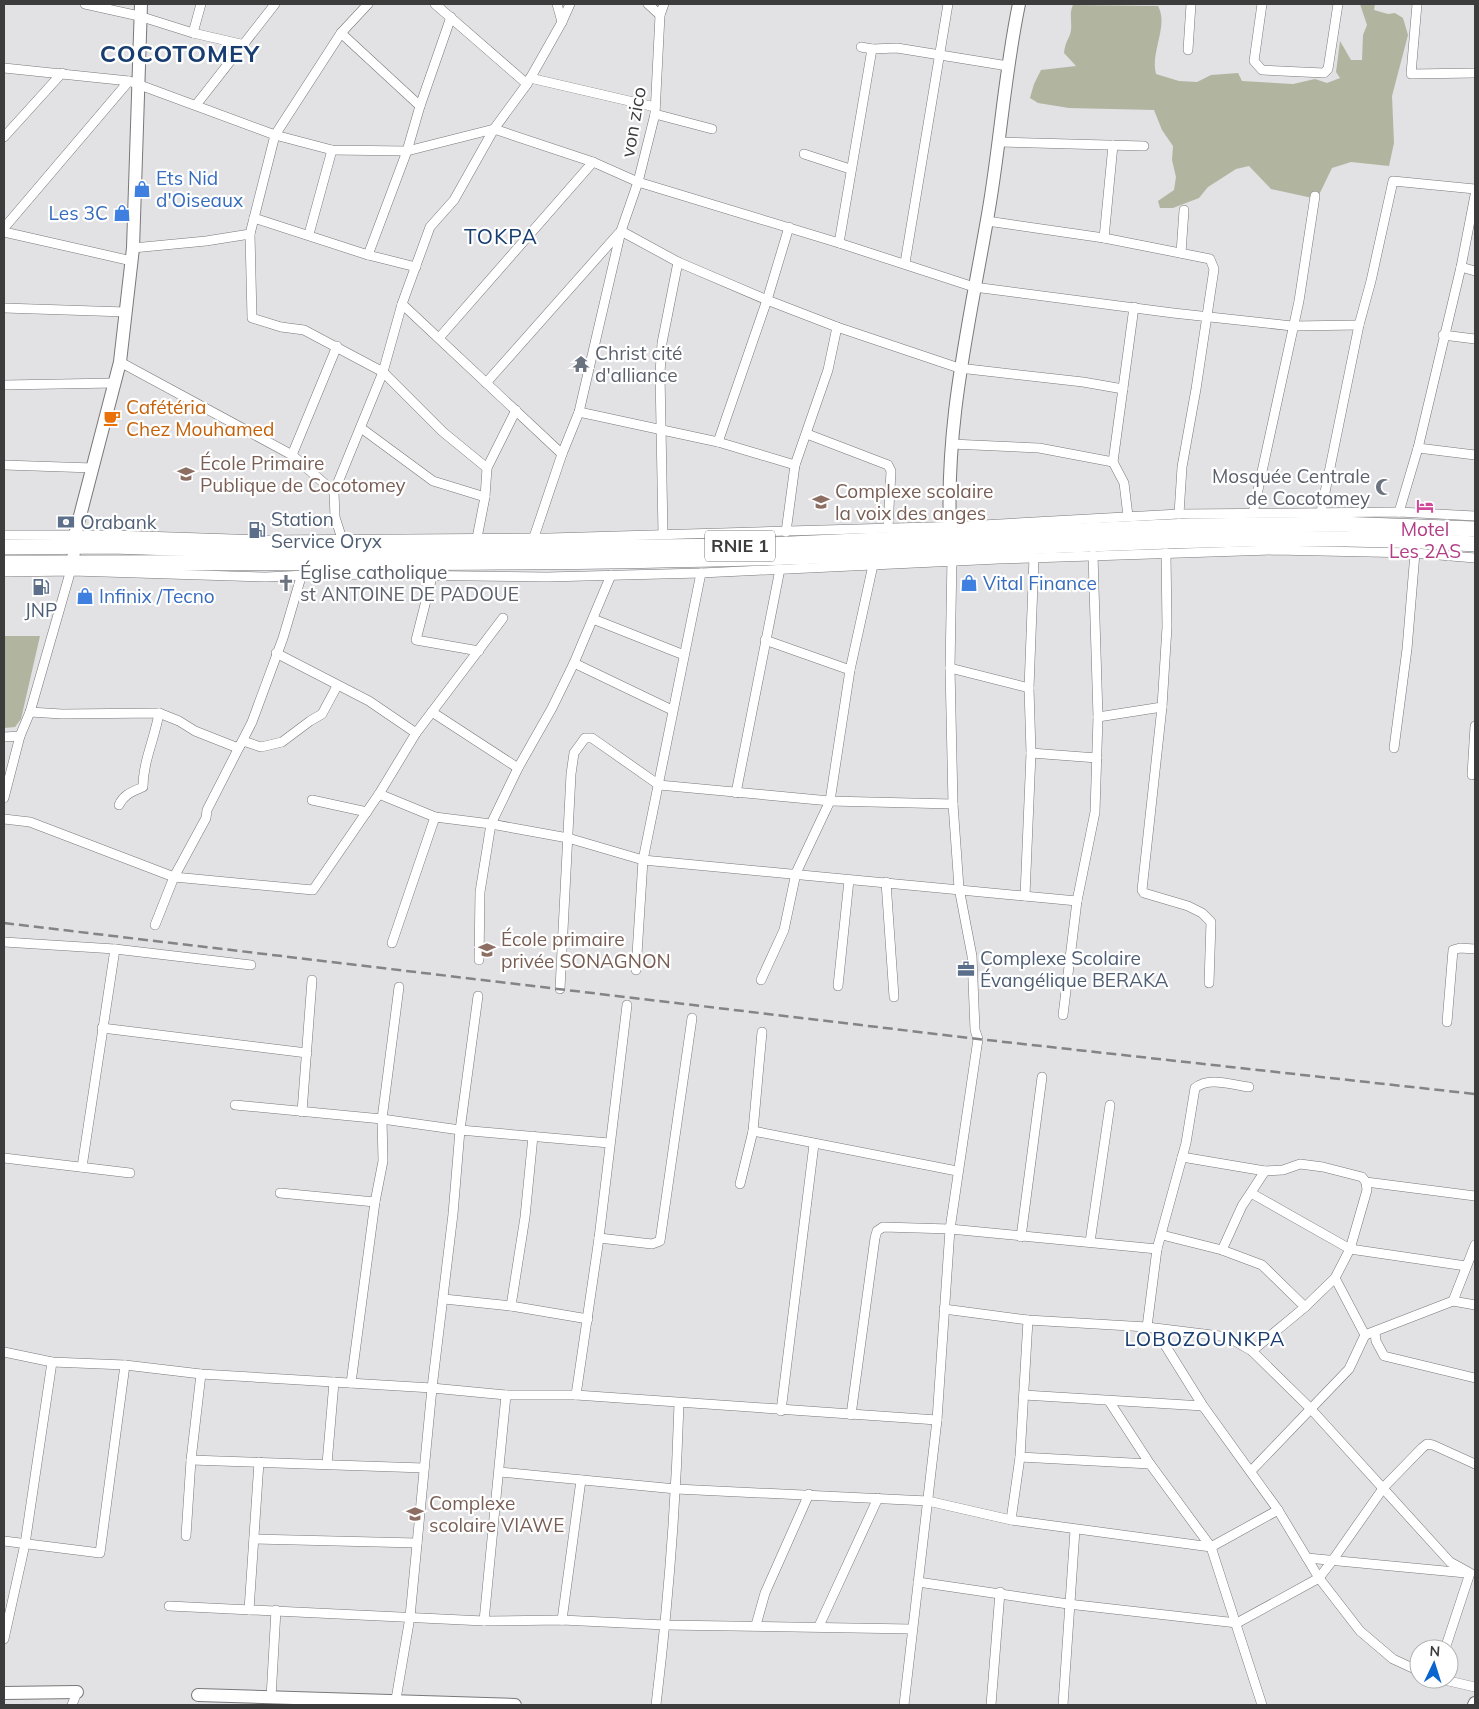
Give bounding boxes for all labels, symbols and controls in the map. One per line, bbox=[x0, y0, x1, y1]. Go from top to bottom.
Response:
district label: COCOTOMEY bbox=[100, 38, 260, 68]
street label: von zico bbox=[615, 85, 651, 159]
place label: Ets Nid d'Oiseaux bbox=[156, 166, 243, 212]
shop icon: Ets Nid d'Oiseaux bbox=[132, 179, 152, 199]
place label: Les 3C bbox=[49, 201, 108, 225]
shop icon: Les 3C bbox=[112, 203, 132, 223]
district label: TOKPA bbox=[464, 223, 538, 249]
place label: Christ cité d'alliance bbox=[595, 341, 682, 387]
temple icon: Christ cité d'alliance bbox=[571, 354, 591, 374]
place label: Cafétéria Chez Mouhamed bbox=[126, 395, 274, 441]
cafe icon: Cafétéria Chez Mouhamed bbox=[102, 408, 122, 428]
place label: École Primaire Publique de Cocotomey bbox=[200, 451, 406, 497]
school or university icon: École Primaire Publique de Cocotomey bbox=[176, 464, 196, 484]
place label: Mosquée Centrale de Cocotomey bbox=[1212, 464, 1370, 510]
mosque icon: Mosquée Centrale de Cocotomey bbox=[1374, 477, 1394, 497]
place label: Complexe scolaire la voix des anges bbox=[835, 479, 993, 525]
school or university icon: Complexe scolaire la voix des anges bbox=[811, 492, 831, 512]
hotel icon: Motel Les 2AS bbox=[1415, 496, 1435, 516]
place label: Station Service Oryx bbox=[271, 507, 382, 553]
place label: Orabank bbox=[80, 510, 157, 534]
bank icon: Orabank bbox=[56, 512, 76, 532]
place label: Motel Les 2AS bbox=[1389, 517, 1461, 563]
fuel station icon: Station Service Oryx bbox=[247, 520, 267, 540]
road number: RNIE 1 bbox=[705, 530, 775, 562]
place label: Église catholique st ANTOINE DE PADOUE bbox=[300, 560, 519, 606]
place label: Vital Finance bbox=[983, 571, 1097, 595]
church icon: Église catholique st ANTOINE DE PADOUE bbox=[276, 573, 296, 593]
shop icon: Vital Finance bbox=[959, 573, 979, 593]
fuel station icon: JNP bbox=[31, 577, 51, 597]
place label: Infinix /Tecno bbox=[99, 584, 215, 608]
shop icon: Infinix /Tecno bbox=[75, 586, 95, 606]
place label: JNP bbox=[25, 598, 57, 622]
place label: École primaire privée SONAGNON bbox=[501, 927, 671, 973]
school or university icon: École primaire privée SONAGNON bbox=[477, 940, 497, 960]
place label: Complexe Scolaire Évangélique BERAKA bbox=[980, 946, 1168, 992]
office icon: Complexe Scolaire Évangélique BERAKA bbox=[956, 959, 976, 979]
district label: LOBOZOUNKPA bbox=[1125, 1326, 1285, 1351]
place label: Complexe scolaire VIAWE bbox=[429, 1491, 564, 1537]
school or university icon: Complexe scolaire VIAWE bbox=[405, 1504, 425, 1524]
north arrow bbox=[1409, 1639, 1459, 1689]
text: N bbox=[1429, 1642, 1441, 1660]

